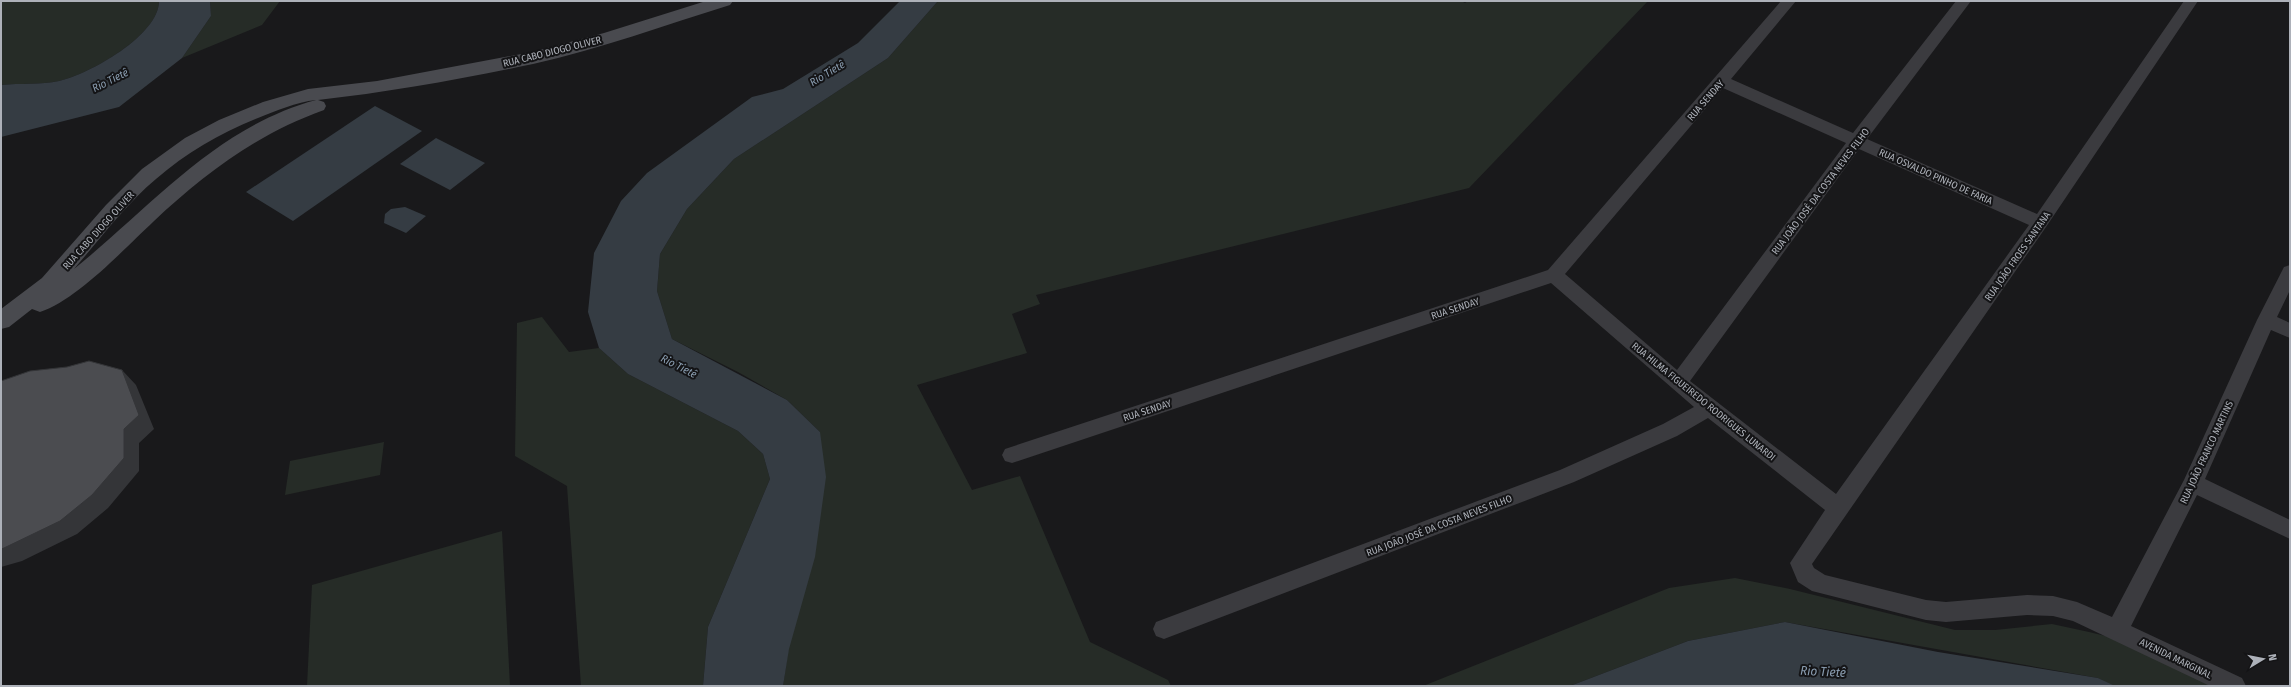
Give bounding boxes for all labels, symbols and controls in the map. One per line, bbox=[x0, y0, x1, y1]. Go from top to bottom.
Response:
street label: RUA CABO DIOGO OLIVER bbox=[502, 34, 603, 70]
water label: Rio Tietê bbox=[807, 57, 848, 89]
water label: Rio Tietê bbox=[90, 66, 131, 95]
street label: RUA SENDAY bbox=[1685, 78, 1727, 123]
street label: RUA JOÃO JOSÉ DA COSTA NEVES FILHO bbox=[1768, 125, 1872, 257]
street label: RUA OSVALDO PINHO DE FARIA bbox=[1877, 146, 1995, 208]
street label: RUA CABO DIOGO OLIVER bbox=[61, 189, 137, 272]
street label: RUA JOÃO FROES SANTANA bbox=[1982, 208, 2054, 304]
street label: RUA SENDAY bbox=[1430, 296, 1481, 322]
street label: RUA HILMA FIGUEIREDO RODRIGUES LUNARDI bbox=[1629, 340, 1778, 464]
water label: Rio Tietê bbox=[659, 352, 700, 381]
street label: RUA SENDAY bbox=[1122, 398, 1173, 424]
street label: RUA JOÃO FRANCO MARTINS bbox=[2177, 399, 2236, 506]
street label: RUA JOÃO JOSÉ DA COSTA NEVES FILHO bbox=[1364, 491, 1514, 559]
street label: AVENIDA MARGINAL bbox=[2138, 636, 2214, 682]
north arrow bbox=[2243, 639, 2283, 679]
text: N bbox=[2265, 653, 2279, 662]
water label: Rio Tietê bbox=[1800, 663, 1846, 680]

